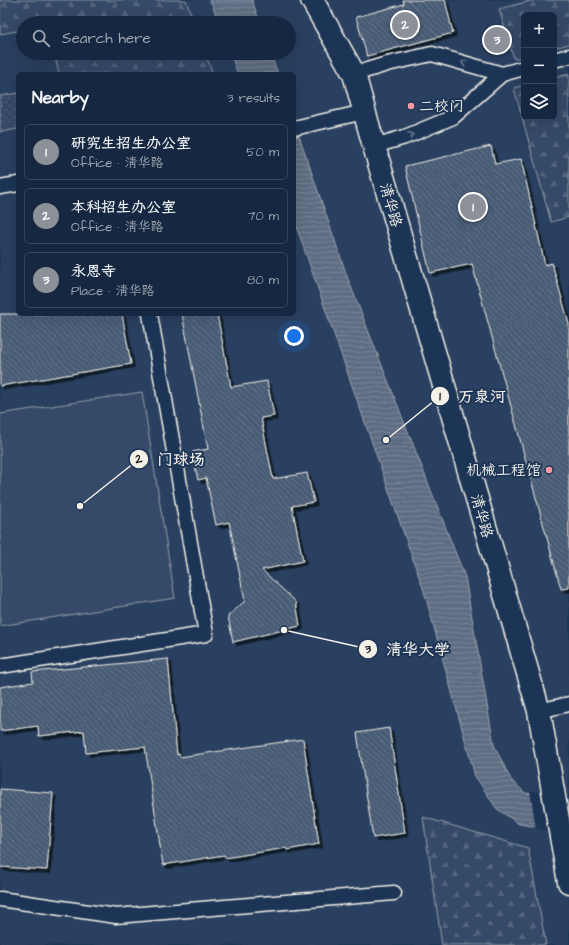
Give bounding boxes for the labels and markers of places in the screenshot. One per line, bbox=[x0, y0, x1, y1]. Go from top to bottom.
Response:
pin: 2 bbox=[392, 10, 418, 40]
pin: 3 bbox=[484, 25, 510, 55]
place label: 二校门 bbox=[419, 96, 464, 117]
marker: 二校门 bbox=[406, 101, 416, 111]
pin: 1 bbox=[460, 192, 486, 222]
callout: 万泉河 bbox=[430, 382, 514, 410]
callout: 门球场 bbox=[129, 445, 213, 473]
place label: 机械工程馆 bbox=[466, 460, 541, 481]
marker: 机械工程馆 bbox=[544, 465, 554, 475]
callout: 清华大学 bbox=[358, 635, 458, 663]

